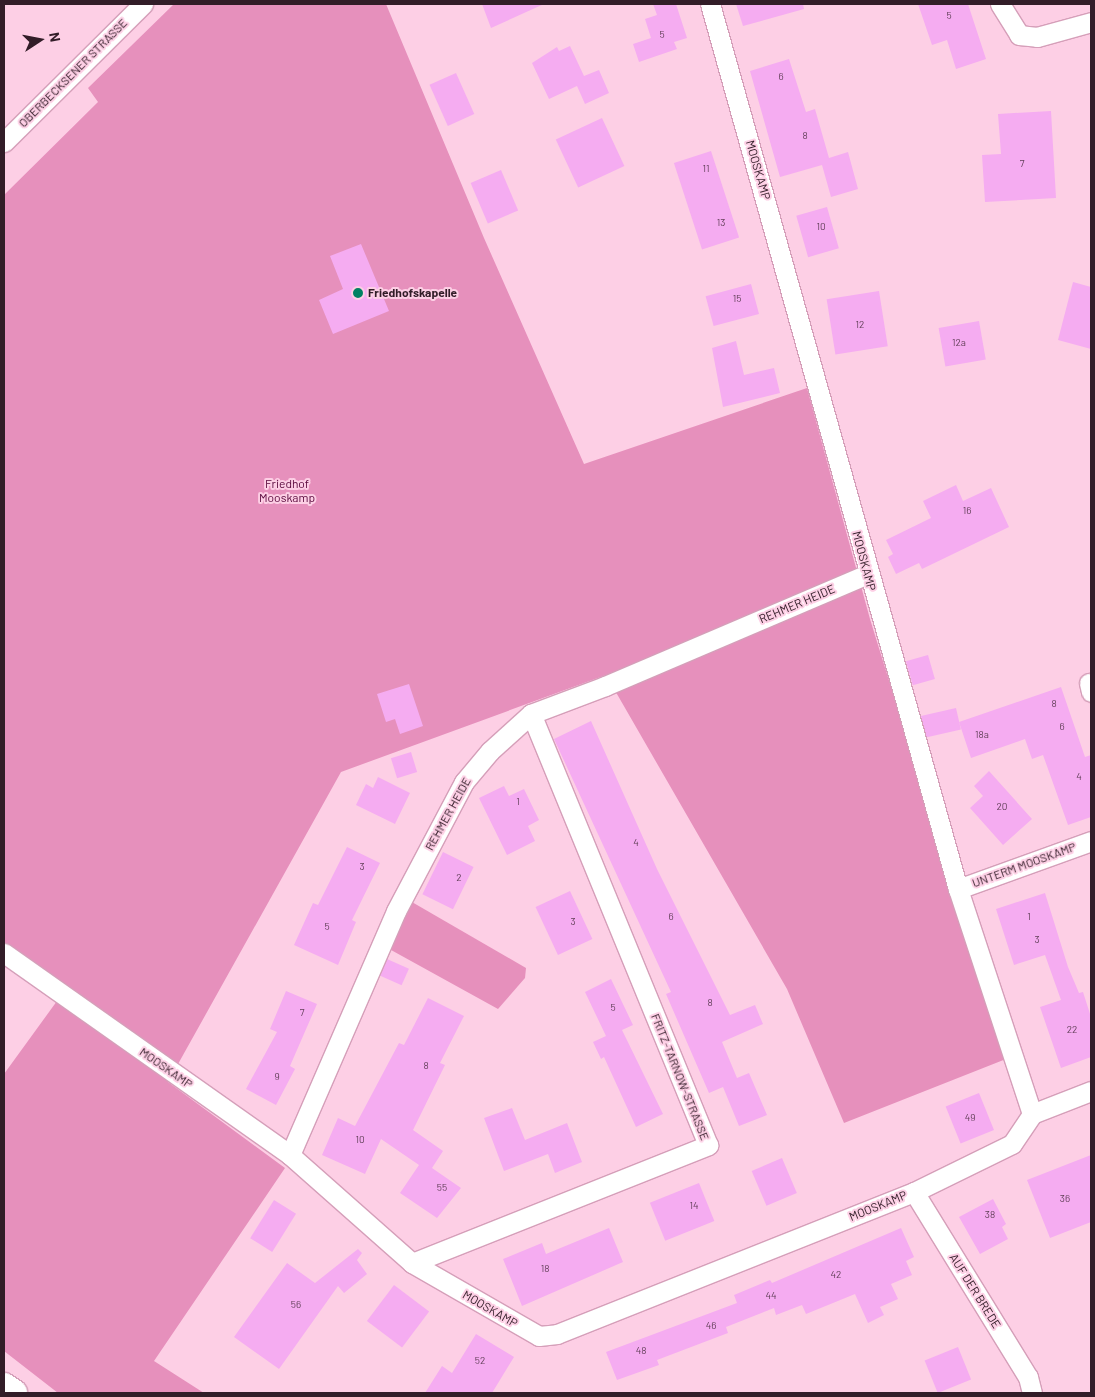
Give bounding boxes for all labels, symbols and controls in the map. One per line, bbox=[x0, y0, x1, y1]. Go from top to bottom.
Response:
house number: 5 bbox=[946, 10, 952, 22]
north arrow bbox=[15, 15, 65, 65]
street label: OBERBECKSENER STRASSE bbox=[16, 16, 130, 130]
house number: 5 bbox=[659, 29, 665, 41]
house number: 6 bbox=[778, 71, 784, 83]
house number: 8 bbox=[802, 130, 808, 142]
street label: MOOSKAMP bbox=[743, 139, 773, 201]
house number: 7 bbox=[1020, 158, 1024, 170]
house number: 11 bbox=[702, 163, 710, 175]
house number: 13 bbox=[717, 217, 725, 229]
house number: 10 bbox=[816, 221, 826, 233]
place label: Friedhofskapelle bbox=[368, 286, 457, 300]
marker: Friedhofskapelle bbox=[352, 287, 364, 299]
house number: 15 bbox=[733, 293, 741, 305]
house number: 12 bbox=[856, 319, 864, 331]
house number: 12a bbox=[952, 337, 966, 349]
park label: Friedhof Mooskamp bbox=[259, 477, 315, 505]
house number: 16 bbox=[963, 505, 971, 517]
street label: MOOSKAMP bbox=[849, 530, 879, 592]
street label: REHMER HEIDE bbox=[757, 582, 837, 626]
house number: 8 bbox=[1051, 698, 1057, 710]
house number: 6 bbox=[1059, 721, 1065, 733]
house number: 18a bbox=[975, 729, 989, 741]
house number: 4 bbox=[1076, 771, 1082, 783]
street label: REHMER HEIDE bbox=[422, 775, 474, 853]
house number: 1 bbox=[516, 796, 520, 808]
house number: 20 bbox=[996, 801, 1008, 813]
house number: 4 bbox=[633, 837, 639, 849]
street label: UNTERM MOOSKAMP bbox=[970, 840, 1078, 890]
house number: 3 bbox=[359, 861, 365, 873]
house number: 2 bbox=[456, 872, 462, 884]
house number: 6 bbox=[668, 911, 674, 923]
house number: 1 bbox=[1027, 911, 1031, 923]
house number: 3 bbox=[570, 916, 576, 928]
house number: 5 bbox=[324, 921, 330, 933]
house number: 3 bbox=[1034, 934, 1040, 946]
house number: 8 bbox=[707, 997, 713, 1009]
house number: 5 bbox=[610, 1002, 616, 1014]
house number: 7 bbox=[300, 1007, 304, 1019]
street label: FRITZ-TARNOW-STRASSE bbox=[648, 1012, 712, 1142]
house number: 22 bbox=[1067, 1024, 1077, 1036]
street label: MOOSKAMP bbox=[137, 1045, 195, 1091]
house number: 8 bbox=[423, 1060, 429, 1072]
house number: 9 bbox=[274, 1071, 280, 1083]
house number: 49 bbox=[965, 1112, 975, 1124]
house number: 10 bbox=[355, 1134, 365, 1146]
house number: 55 bbox=[437, 1182, 447, 1194]
street label: MOOSKAMP bbox=[847, 1188, 909, 1224]
house number: 36 bbox=[1060, 1193, 1070, 1205]
house number: 14 bbox=[689, 1200, 699, 1212]
house number: 38 bbox=[985, 1209, 995, 1221]
street label: AUF DER BREDE bbox=[946, 1251, 1004, 1331]
house number: 18 bbox=[541, 1263, 549, 1275]
house number: 42 bbox=[831, 1269, 841, 1281]
street label: MOOSKAMP bbox=[460, 1287, 520, 1331]
house number: 44 bbox=[765, 1290, 777, 1302]
house number: 56 bbox=[291, 1299, 301, 1311]
house number: 46 bbox=[706, 1320, 716, 1332]
house number: 48 bbox=[636, 1345, 646, 1357]
house number: 52 bbox=[475, 1355, 485, 1367]

